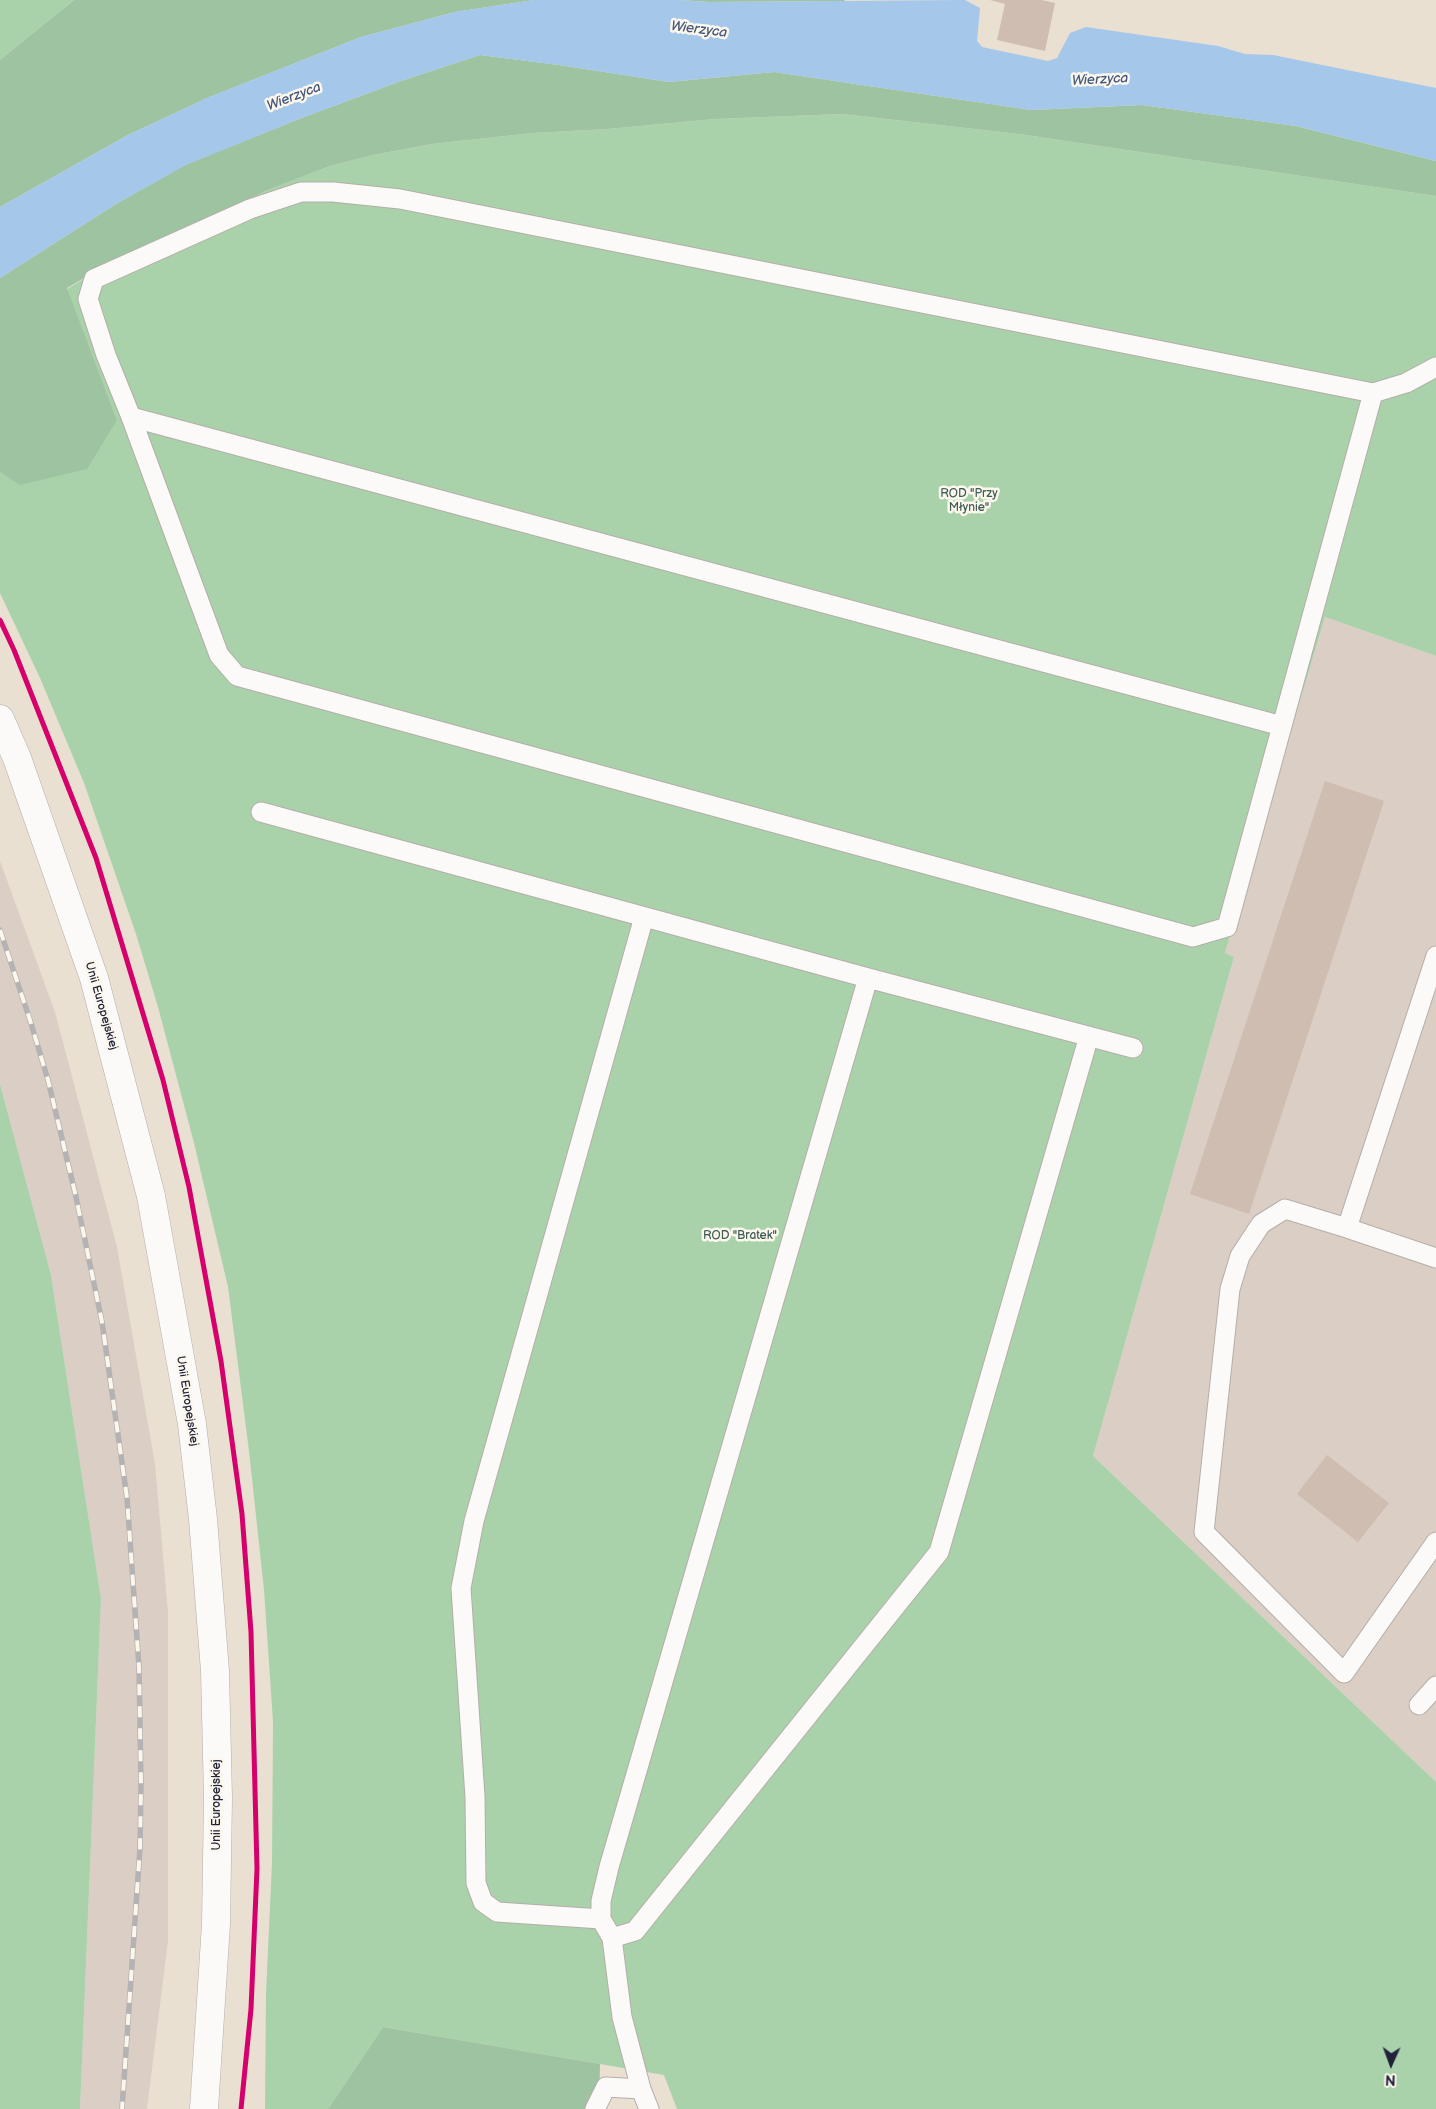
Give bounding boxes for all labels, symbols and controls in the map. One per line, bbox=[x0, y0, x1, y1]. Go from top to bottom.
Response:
water label: Wierzyca bbox=[670, 18, 728, 42]
water label: Wierzyca bbox=[1071, 70, 1129, 90]
water label: Wierzyca bbox=[265, 79, 323, 115]
park label: ROD "Przy Młynie" bbox=[940, 487, 998, 515]
street label: Unii Europejskiej bbox=[82, 960, 120, 1052]
park label: ROD "Bratek" bbox=[703, 1229, 777, 1243]
street label: Unii Europejskiej bbox=[173, 1355, 201, 1447]
street label: Unii Europejskiej bbox=[210, 1759, 224, 1851]
north arrow bbox=[1366, 2039, 1416, 2089]
text: N bbox=[1385, 2071, 1396, 2088]

